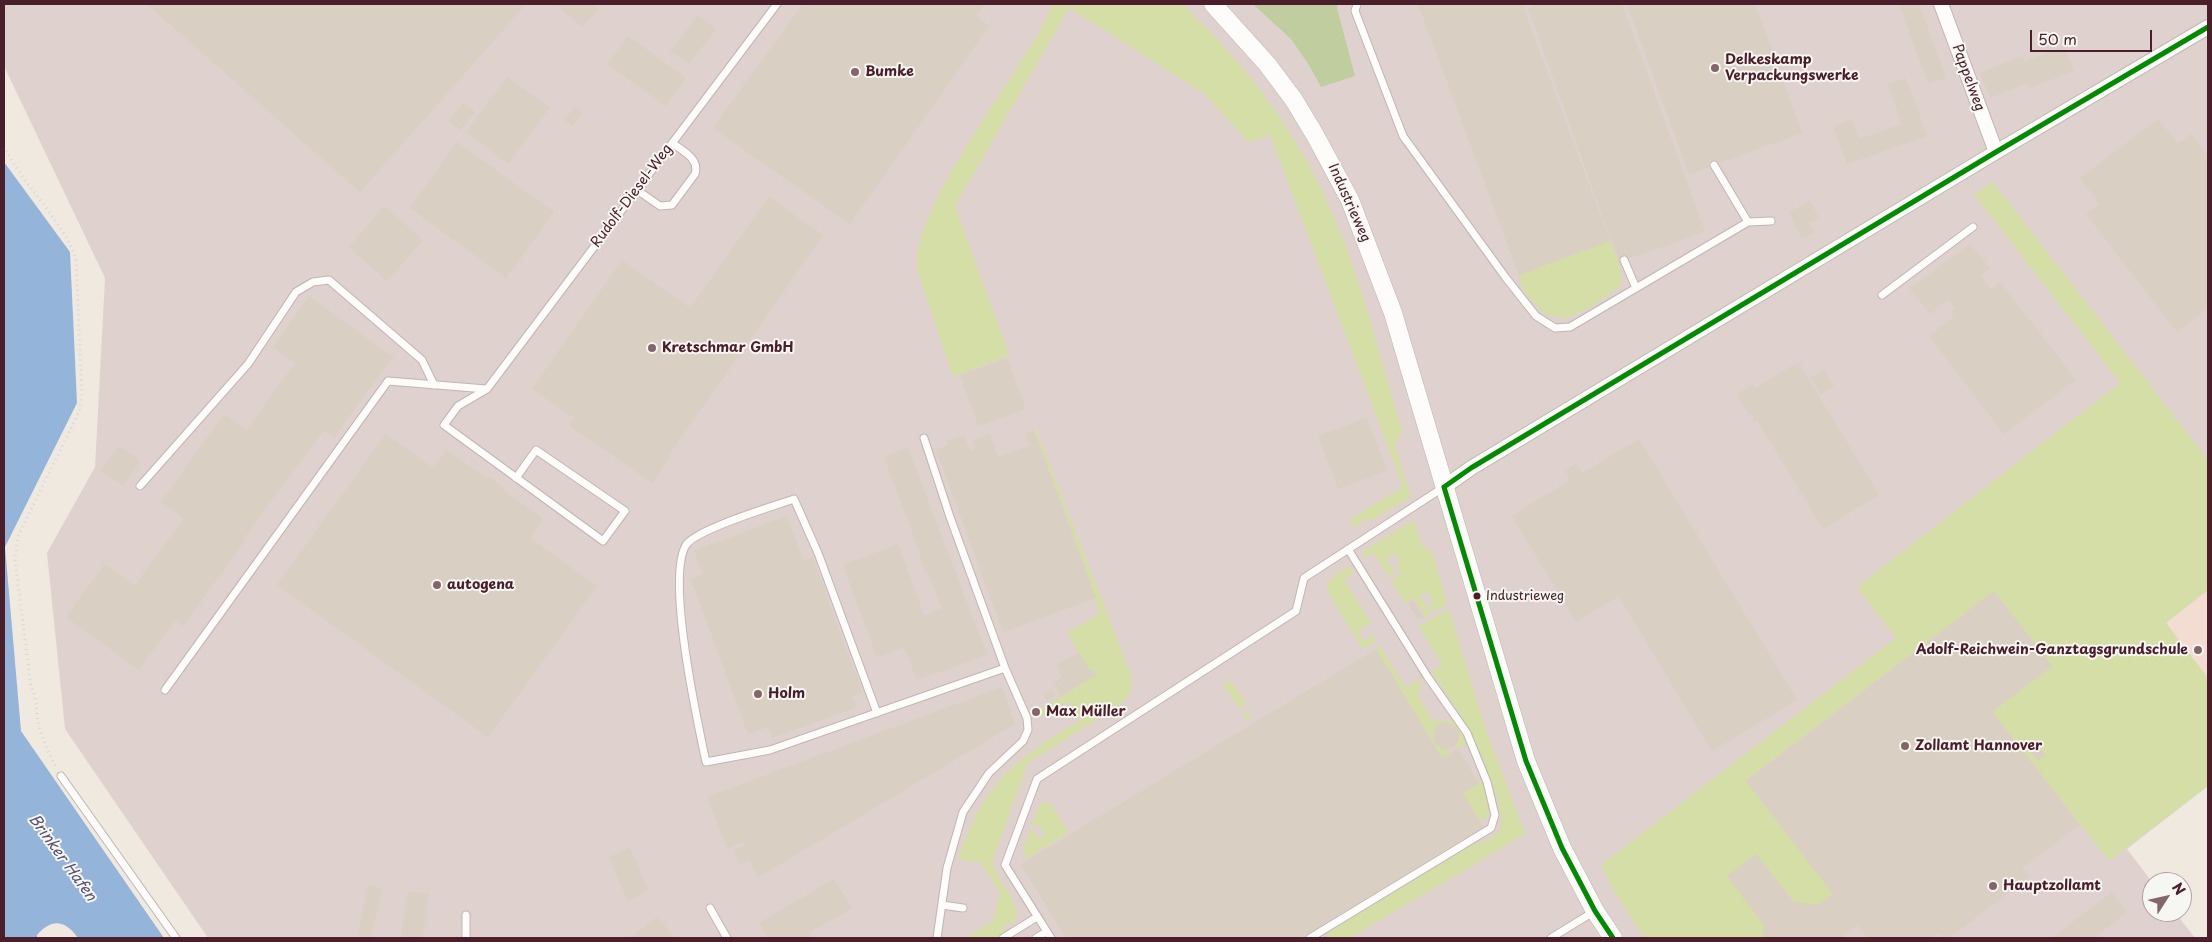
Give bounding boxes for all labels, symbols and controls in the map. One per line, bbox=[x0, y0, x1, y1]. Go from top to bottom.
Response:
scale bar bbox=[2032, 20, 2154, 52]
text: 50 m bbox=[2038, 27, 2077, 50]
street label: Pappelweg bbox=[1948, 42, 1988, 114]
place label: Delkeskamp Verpackungswerke bbox=[1725, 52, 1859, 84]
marker: Delkeskamp Verpackungswerke bbox=[1709, 62, 1721, 74]
place label: Bumke bbox=[865, 64, 914, 80]
marker: Bumke bbox=[849, 66, 861, 78]
street label: Rudolf-Diesel-Weg bbox=[588, 141, 676, 251]
street label: Industrieweg bbox=[1324, 161, 1374, 245]
place label: Kretschmar GmbH bbox=[662, 340, 793, 356]
marker: Kretschmar GmbH bbox=[646, 342, 658, 354]
place label: autogena bbox=[447, 577, 514, 593]
marker: autogena bbox=[431, 579, 443, 591]
place label: Industrieweg bbox=[1486, 588, 1564, 604]
marker: Industrieweg bbox=[1472, 591, 1482, 601]
place label: Adolf-Reichwein-Ganztagsgrundschule bbox=[1916, 642, 2188, 658]
marker: Adolf-Reichwein-Ganztagsgrundschule bbox=[2192, 644, 2204, 656]
place label: Holm bbox=[768, 686, 805, 702]
marker: Holm bbox=[752, 688, 764, 700]
place label: Max Müller bbox=[1046, 704, 1126, 720]
marker: Max Müller bbox=[1030, 706, 1042, 718]
place label: Zollamt Hannover bbox=[1915, 738, 2042, 754]
marker: Zollamt Hannover bbox=[1899, 740, 1911, 752]
water label: Brinker Hafen bbox=[24, 811, 100, 905]
north arrow bbox=[2142, 872, 2192, 922]
place label: Hauptzollamt bbox=[2003, 878, 2101, 894]
text: N bbox=[2167, 878, 2191, 899]
marker: Hauptzollamt bbox=[1987, 880, 1999, 892]

